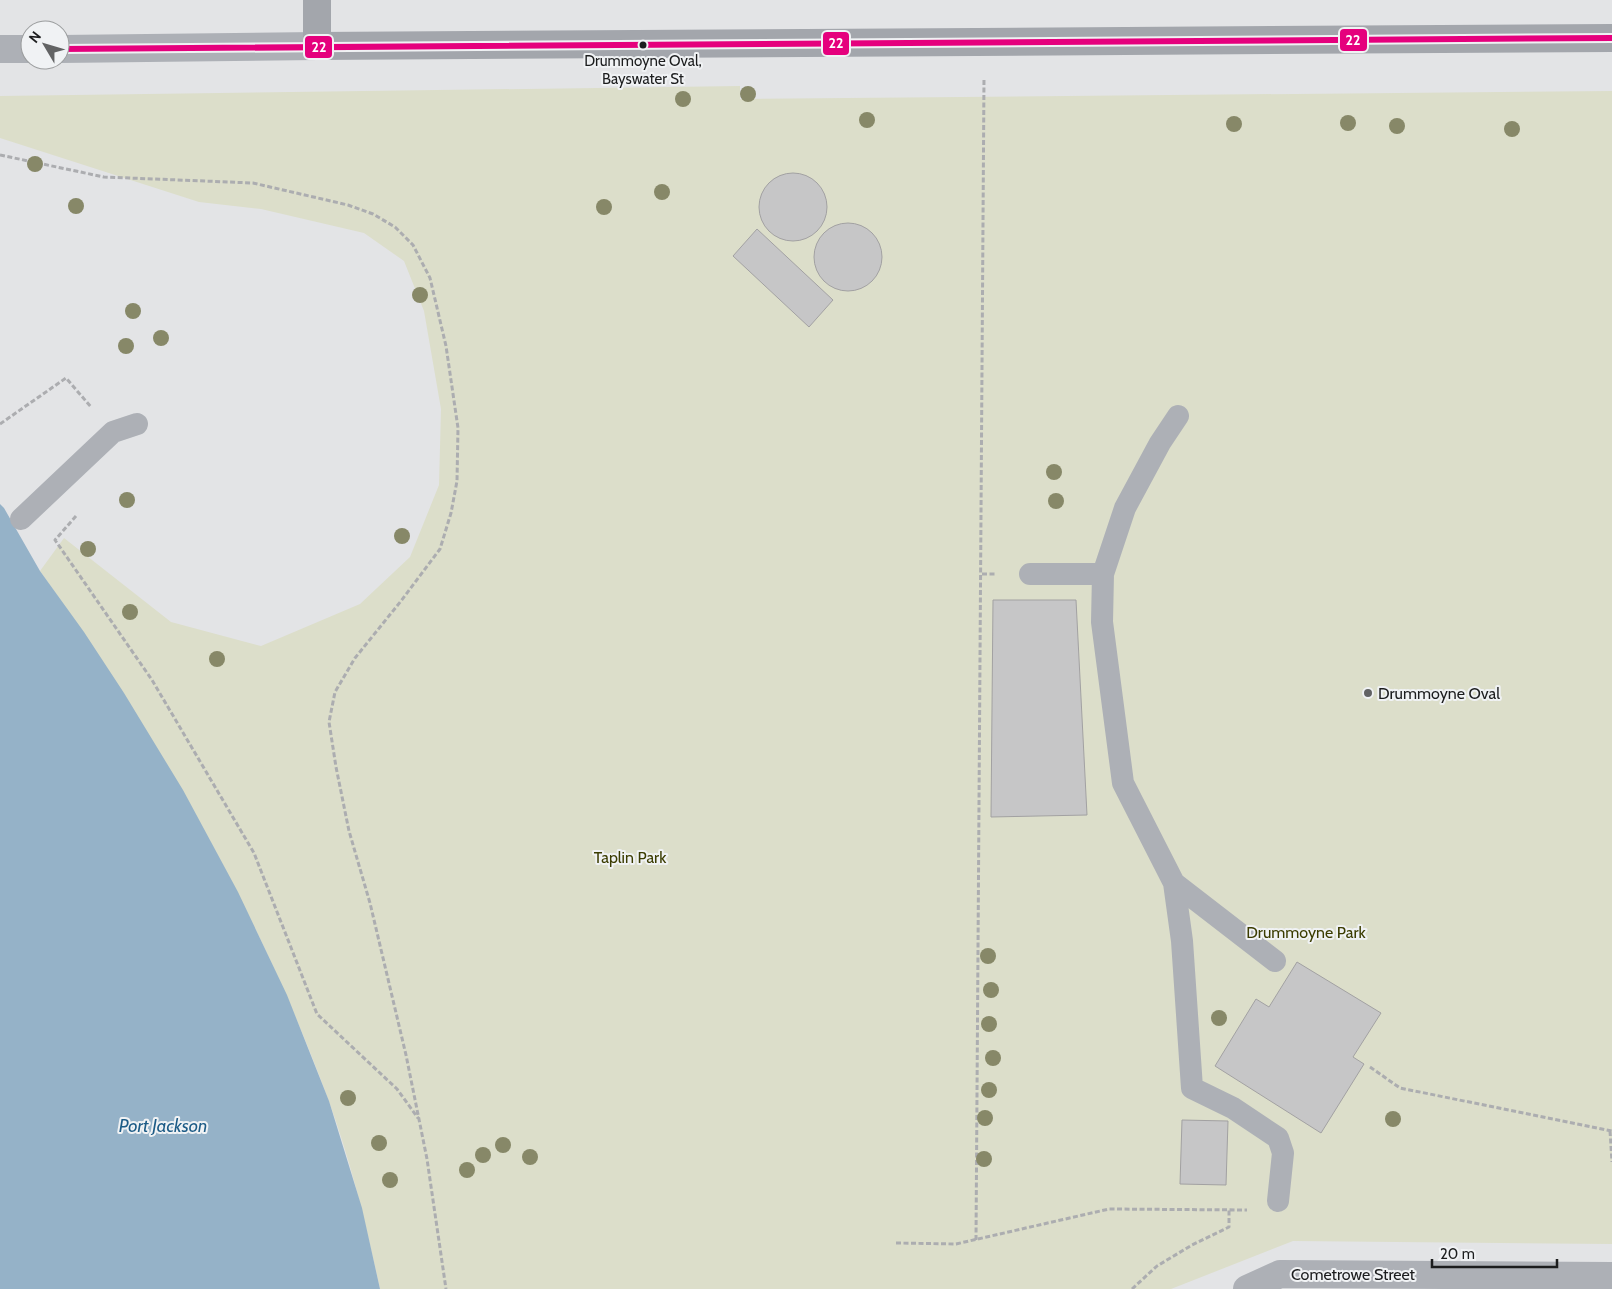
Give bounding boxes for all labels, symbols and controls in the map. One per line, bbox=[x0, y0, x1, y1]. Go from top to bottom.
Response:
north arrow bbox=[20, 20, 70, 70]
text: N bbox=[25, 28, 45, 46]
line badge: 22 bbox=[1339, 28, 1368, 52]
line badge: 22 bbox=[822, 31, 850, 56]
text: 22 bbox=[1346, 31, 1360, 49]
text: 22 bbox=[829, 34, 843, 52]
line badge: 22 bbox=[304, 35, 333, 59]
text: 22 bbox=[312, 38, 326, 56]
marker: Drummoyne Oval, Bayswater St bbox=[638, 40, 648, 50]
place label: Drummoyne Oval, Bayswater St bbox=[584, 52, 702, 88]
place label: Drummoyne Oval bbox=[1378, 684, 1500, 703]
marker: Drummoyne Oval bbox=[1362, 687, 1374, 699]
park label: Taplin Park bbox=[594, 848, 667, 867]
park label: Drummoyne Park bbox=[1246, 923, 1366, 942]
water label: Port Jackson bbox=[119, 1115, 207, 1137]
scale bar bbox=[1432, 1236, 1557, 1268]
text: 20 m bbox=[1440, 1245, 1475, 1263]
street label: Cometrowe Street bbox=[1291, 1265, 1416, 1284]

